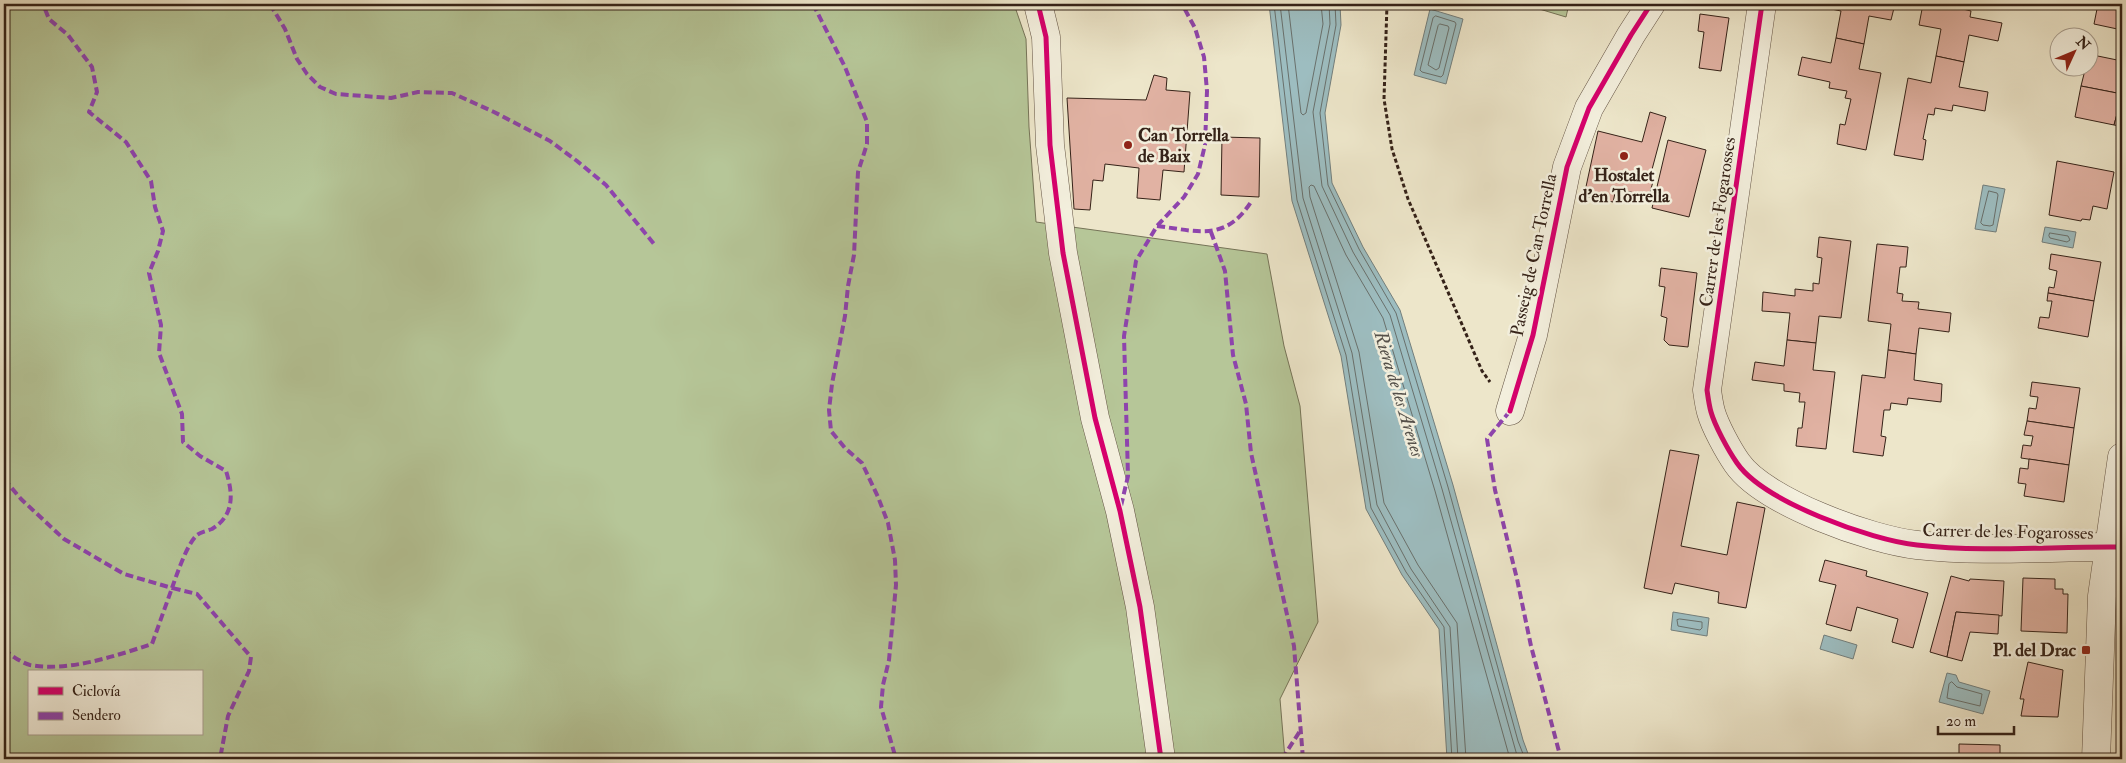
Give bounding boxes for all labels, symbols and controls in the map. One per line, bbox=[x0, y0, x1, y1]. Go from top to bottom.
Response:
north arrow bbox=[2048, 28, 2098, 78]
text: N bbox=[2072, 32, 2094, 54]
place label: Can Torrella de Baix bbox=[1138, 124, 1229, 168]
street label: Carrer de les Fogarosses bbox=[1695, 136, 1741, 308]
marker: Can Torrella de Baix bbox=[1122, 139, 1134, 151]
marker: Hostalet d'en Torrella bbox=[1618, 150, 1630, 162]
place label: Hostalet d'en Torrella bbox=[1579, 164, 1670, 208]
street label: Passeig de Can Torrella bbox=[1506, 171, 1563, 338]
water label: Riera de les Arenes bbox=[1368, 327, 1430, 461]
street label: Carrer de les Fogarosses bbox=[1922, 519, 2094, 545]
place label: Pl. del Drac bbox=[1993, 639, 2077, 662]
marker: Pl. del Drac bbox=[2080, 644, 2092, 656]
legend bbox=[28, 670, 202, 736]
text: Ciclovía bbox=[72, 682, 121, 701]
scale bar bbox=[1938, 703, 2015, 735]
text: Sendero bbox=[72, 706, 121, 725]
text: 20 m bbox=[1946, 712, 1976, 731]

